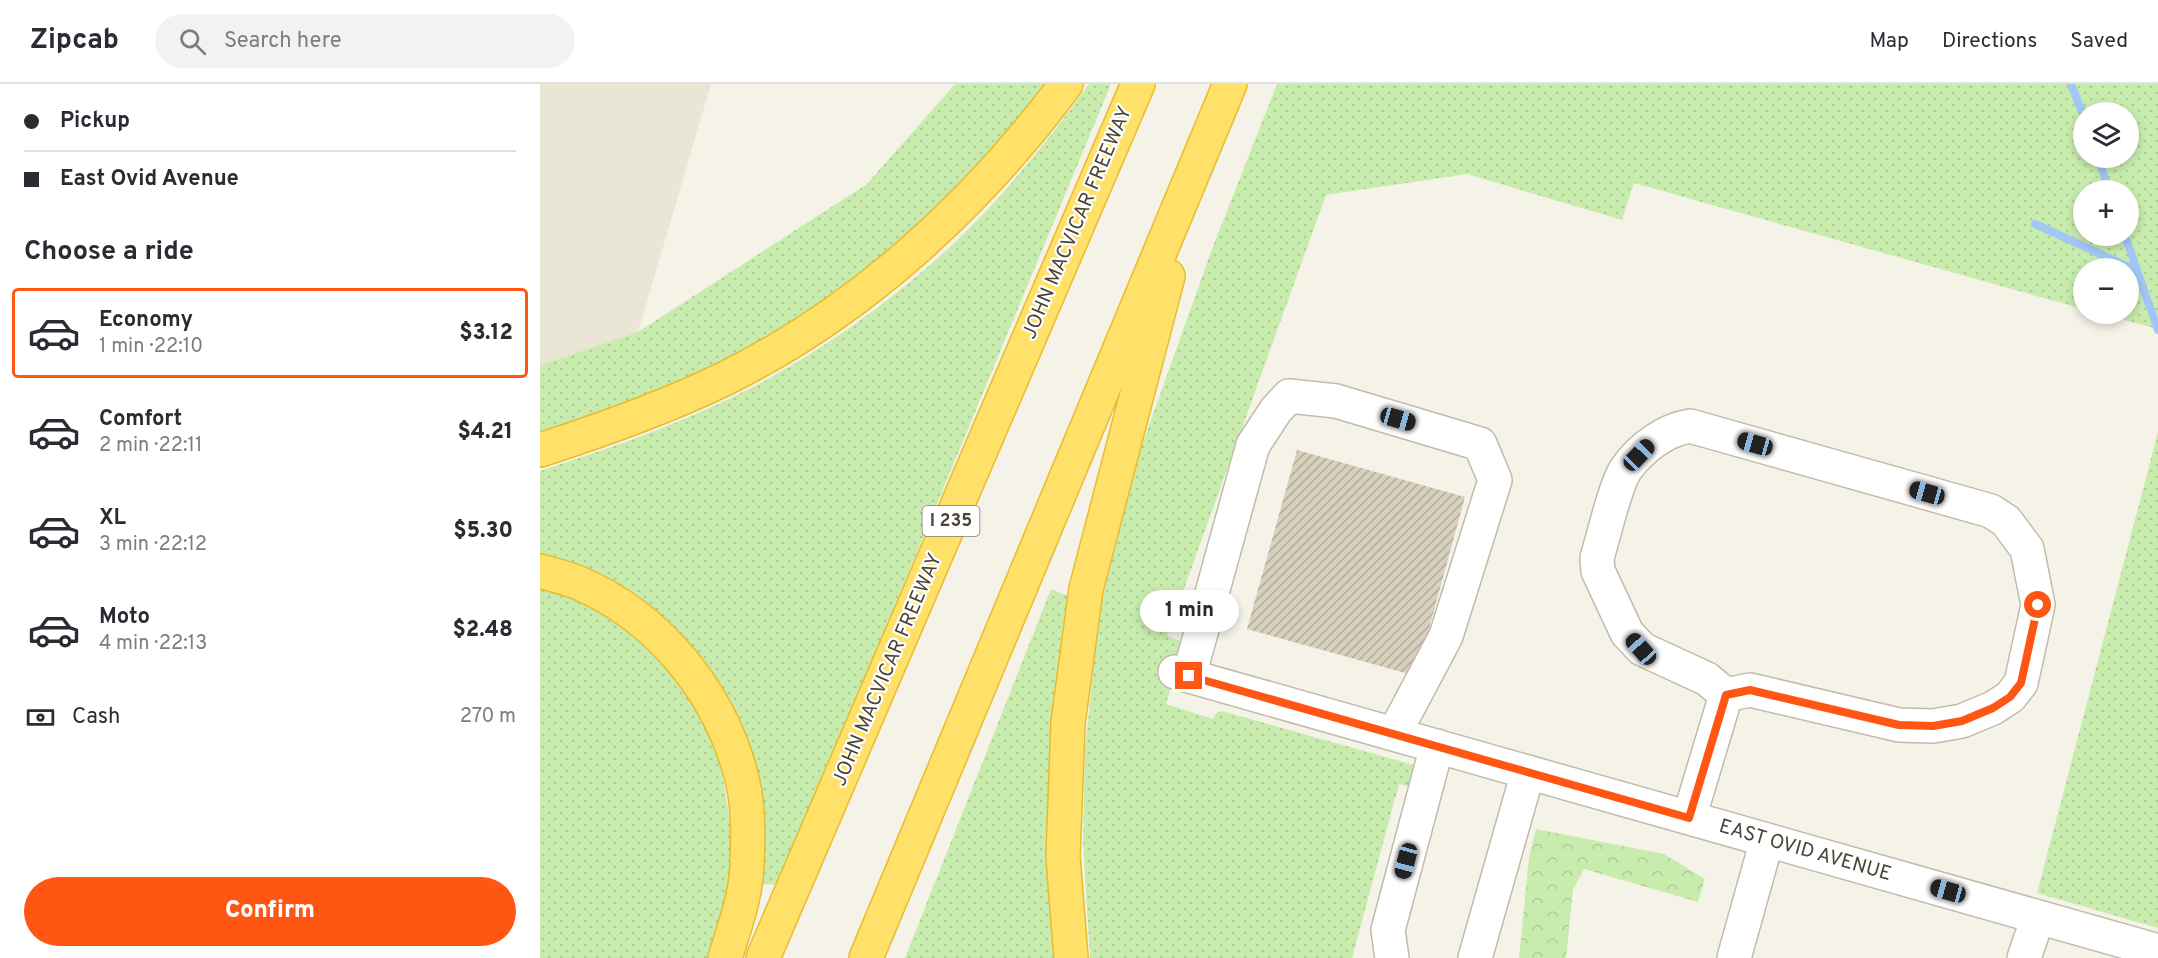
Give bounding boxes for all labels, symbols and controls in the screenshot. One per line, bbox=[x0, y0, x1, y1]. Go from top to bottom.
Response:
search box bbox=[155, 14, 575, 68]
text: Zipcab bbox=[30, 23, 119, 59]
icon: search bbox=[176, 25, 209, 58]
text: Search here bbox=[224, 28, 341, 55]
text: Map bbox=[1869, 28, 1909, 55]
text: Directions bbox=[1942, 28, 2037, 55]
text: Saved bbox=[2070, 28, 2128, 55]
street label: JOHN MACVICAR FREEWAY bbox=[1017, 102, 1139, 343]
map controls bbox=[2073, 102, 2139, 324]
button: layers bbox=[2073, 102, 2139, 168]
text: Pickup bbox=[60, 108, 130, 135]
text: East Ovid Avenue bbox=[60, 166, 239, 193]
button: + bbox=[2073, 180, 2139, 246]
text: Choose a ride bbox=[24, 235, 194, 269]
button: − bbox=[2073, 258, 2139, 324]
icon: car bbox=[27, 306, 81, 360]
text: Economy bbox=[99, 307, 193, 334]
text: $3.12 bbox=[459, 320, 513, 347]
text: 1 min · 22:10 bbox=[99, 334, 203, 360]
icon: car bbox=[27, 405, 81, 459]
car bbox=[1378, 405, 1418, 433]
text: Comfort bbox=[99, 406, 182, 433]
text: $4.21 bbox=[457, 419, 513, 446]
car bbox=[1735, 430, 1775, 458]
text: 2 min · 22:11 bbox=[99, 433, 203, 459]
car bbox=[1620, 436, 1658, 474]
car bbox=[1907, 479, 1947, 507]
icon: car bbox=[27, 504, 81, 558]
text: XL bbox=[99, 505, 126, 532]
road number: I 235 bbox=[922, 506, 980, 536]
text: $5.30 bbox=[453, 518, 513, 545]
text: 3 min · 22:12 bbox=[99, 532, 207, 558]
street label: JOHN MACVICAR FREEWAY bbox=[827, 549, 949, 790]
callout: 1 min bbox=[1140, 589, 1238, 631]
route start bbox=[2024, 591, 2051, 618]
text: 1 min bbox=[1165, 598, 1214, 624]
icon: car bbox=[27, 603, 81, 657]
text: Moto bbox=[99, 604, 150, 631]
text: $2.48 bbox=[452, 617, 513, 644]
car bbox=[1622, 630, 1660, 668]
text: 4 min · 22:13 bbox=[99, 631, 207, 657]
route end bbox=[1175, 662, 1202, 689]
icon: cash bbox=[24, 701, 57, 734]
text: Cash bbox=[72, 704, 121, 731]
text: 270 m bbox=[460, 704, 516, 730]
street label: EAST OVID AVENUE bbox=[1716, 814, 1894, 888]
car bbox=[1393, 841, 1419, 881]
button: Confirm bbox=[24, 877, 516, 946]
car bbox=[1928, 877, 1968, 905]

